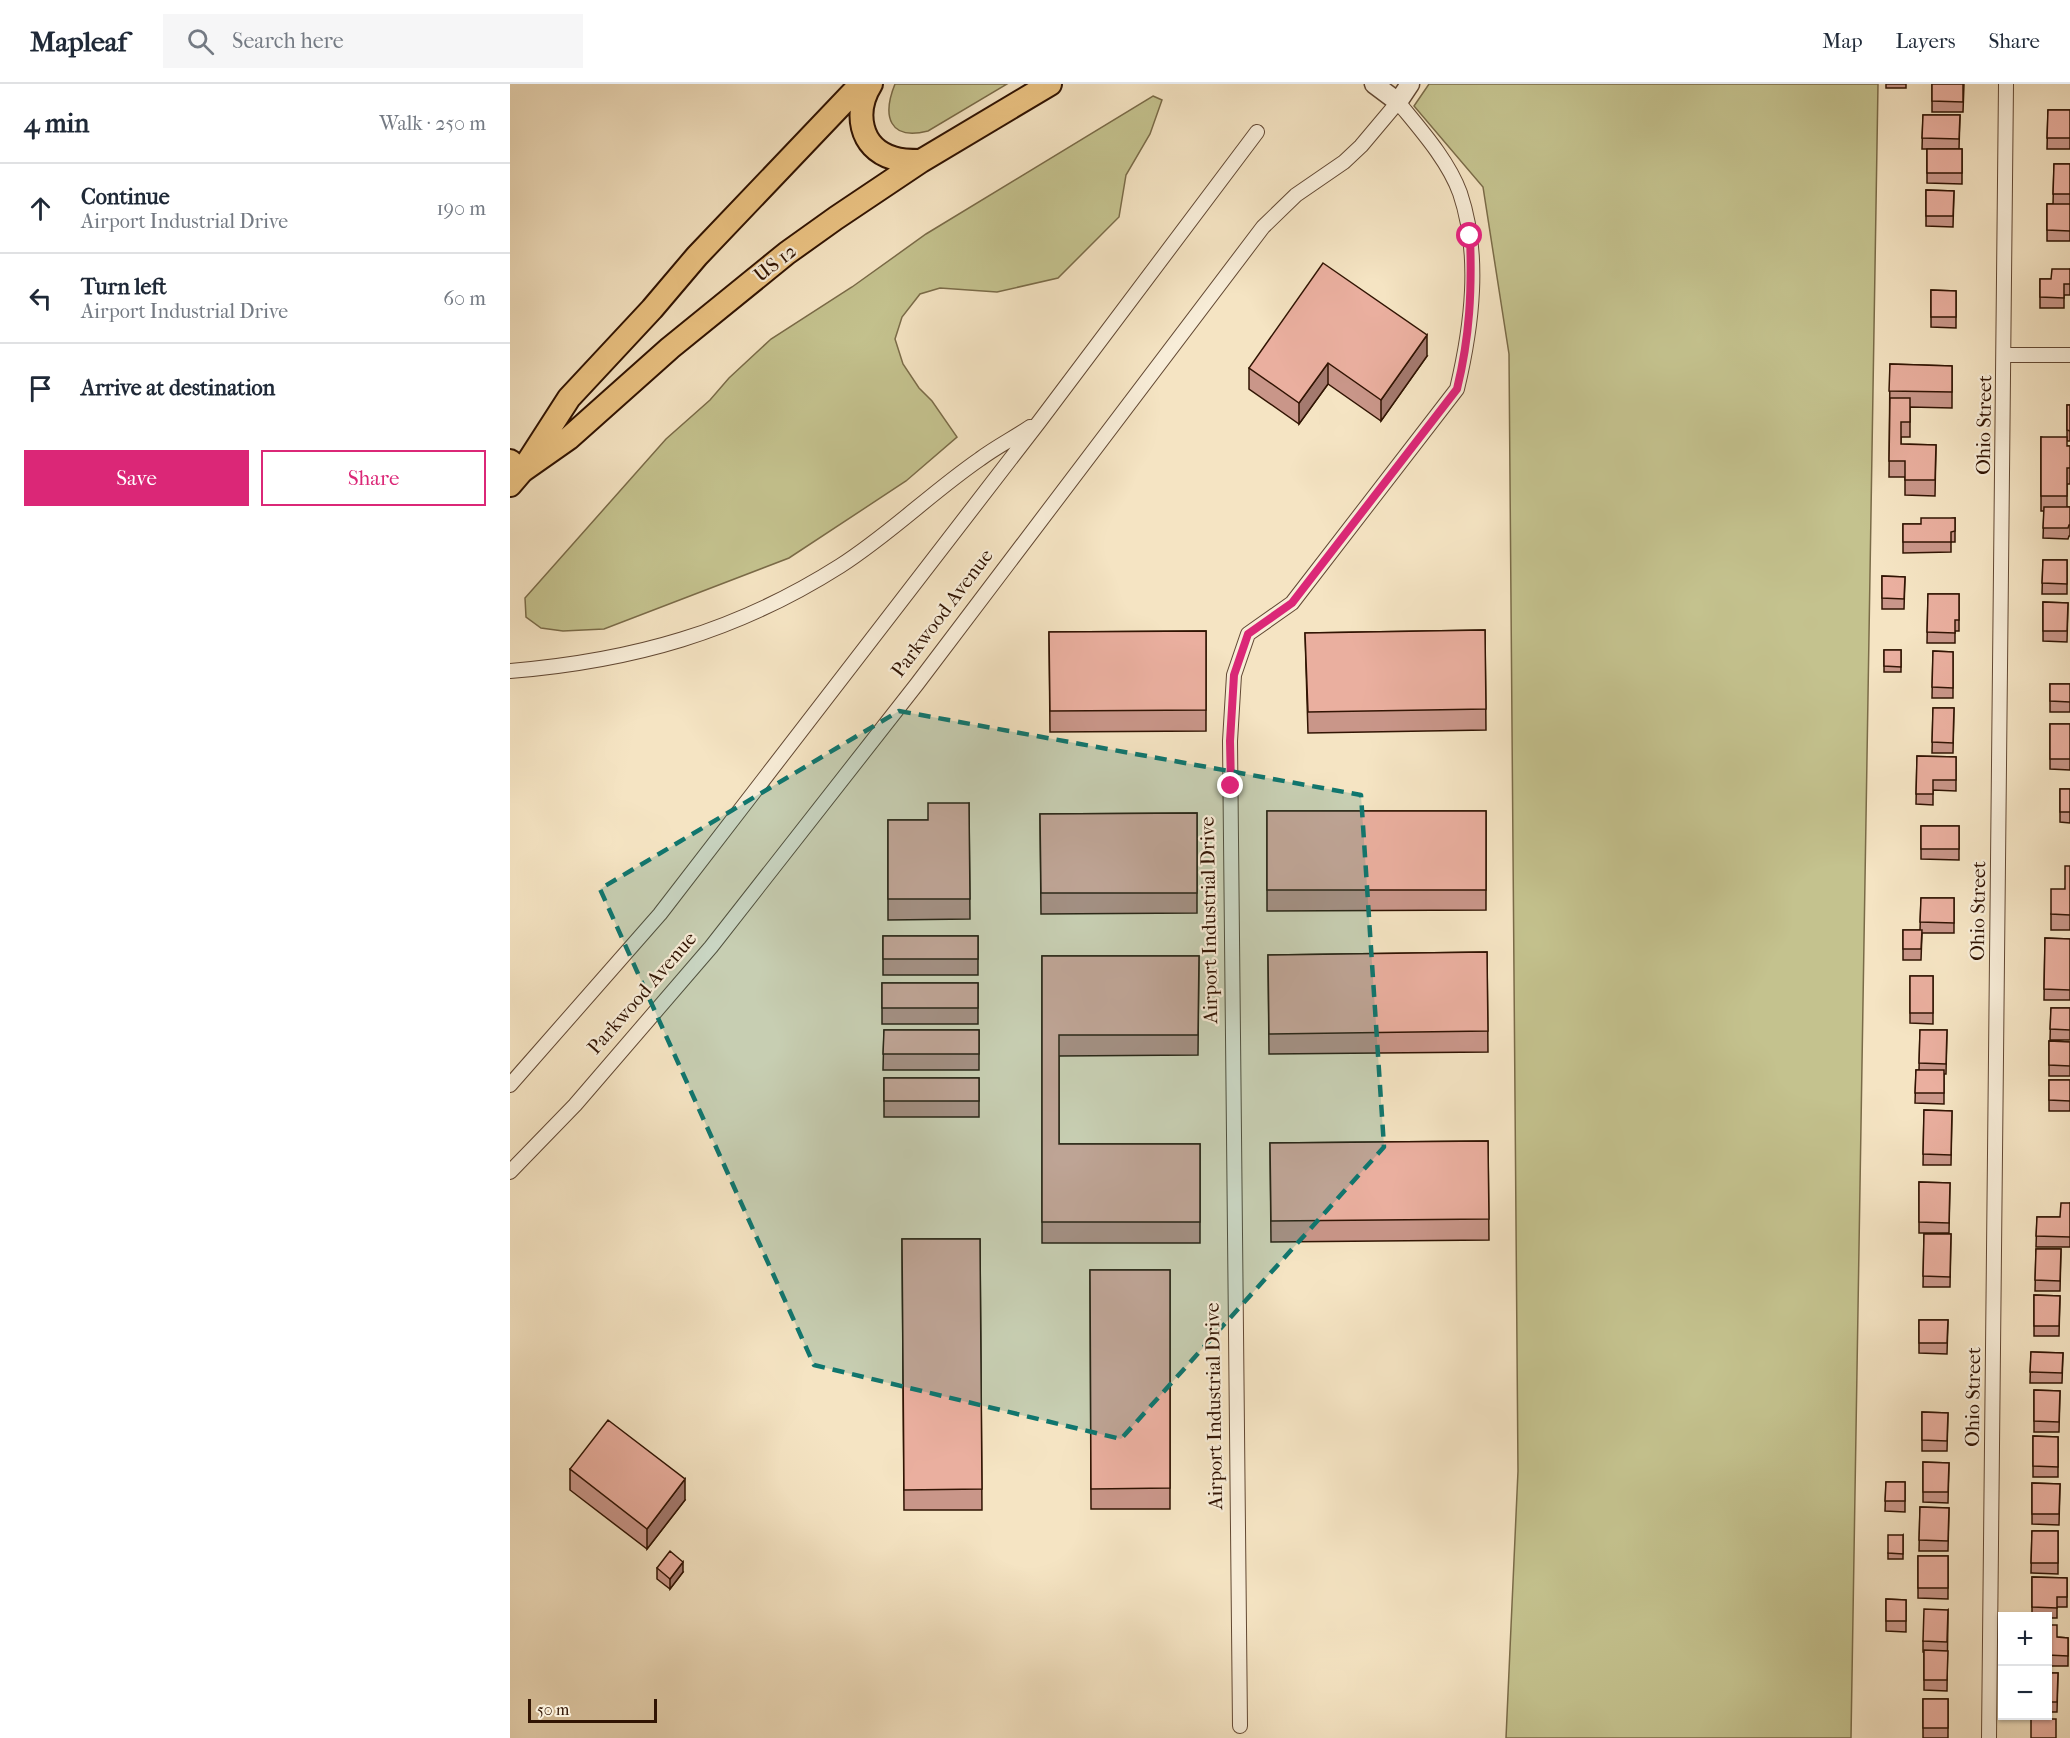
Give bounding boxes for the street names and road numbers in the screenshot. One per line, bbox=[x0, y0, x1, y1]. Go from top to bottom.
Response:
street label: US 12 bbox=[749, 239, 801, 287]
street label: Ohio Street bbox=[1972, 375, 1996, 475]
street label: Parkwood Avenue bbox=[886, 544, 998, 682]
street label: Airport Industrial Drive bbox=[1196, 816, 1222, 1025]
street label: Ohio Street bbox=[1966, 861, 1990, 961]
street label: Parkwood Avenue bbox=[583, 927, 701, 1059]
street label: Airport Industrial Drive bbox=[1201, 1302, 1227, 1511]
street label: Ohio Street bbox=[1961, 1347, 1985, 1447]

